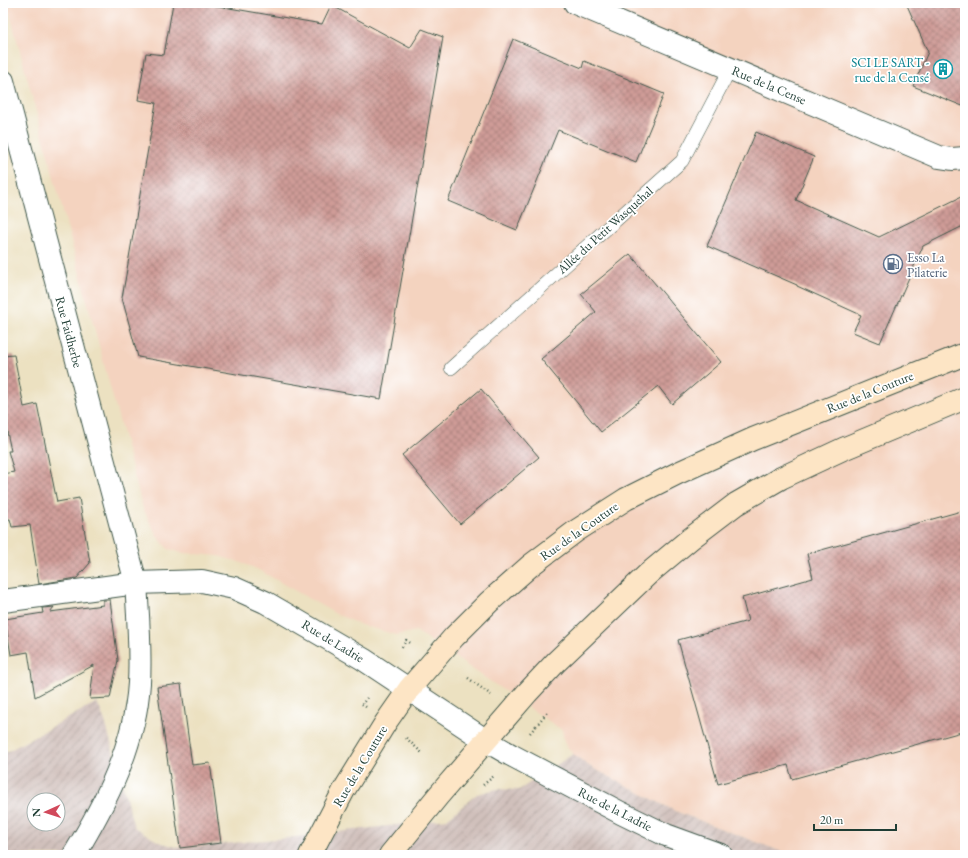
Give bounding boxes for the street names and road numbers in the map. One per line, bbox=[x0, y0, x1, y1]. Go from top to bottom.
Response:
street label: Rue de la Cense bbox=[729, 62, 809, 108]
street label: Allée du Petit Wasquehal bbox=[553, 182, 656, 278]
street label: Rue Faidherbe bbox=[51, 295, 87, 369]
street label: Rue de la Couture bbox=[824, 367, 916, 417]
street label: Rue de la Couture bbox=[537, 498, 621, 564]
street label: Rue de Ladrie bbox=[299, 616, 367, 666]
street label: Rue de la Couture bbox=[329, 722, 391, 810]
street label: Rue de la Ladrie bbox=[575, 783, 655, 835]

